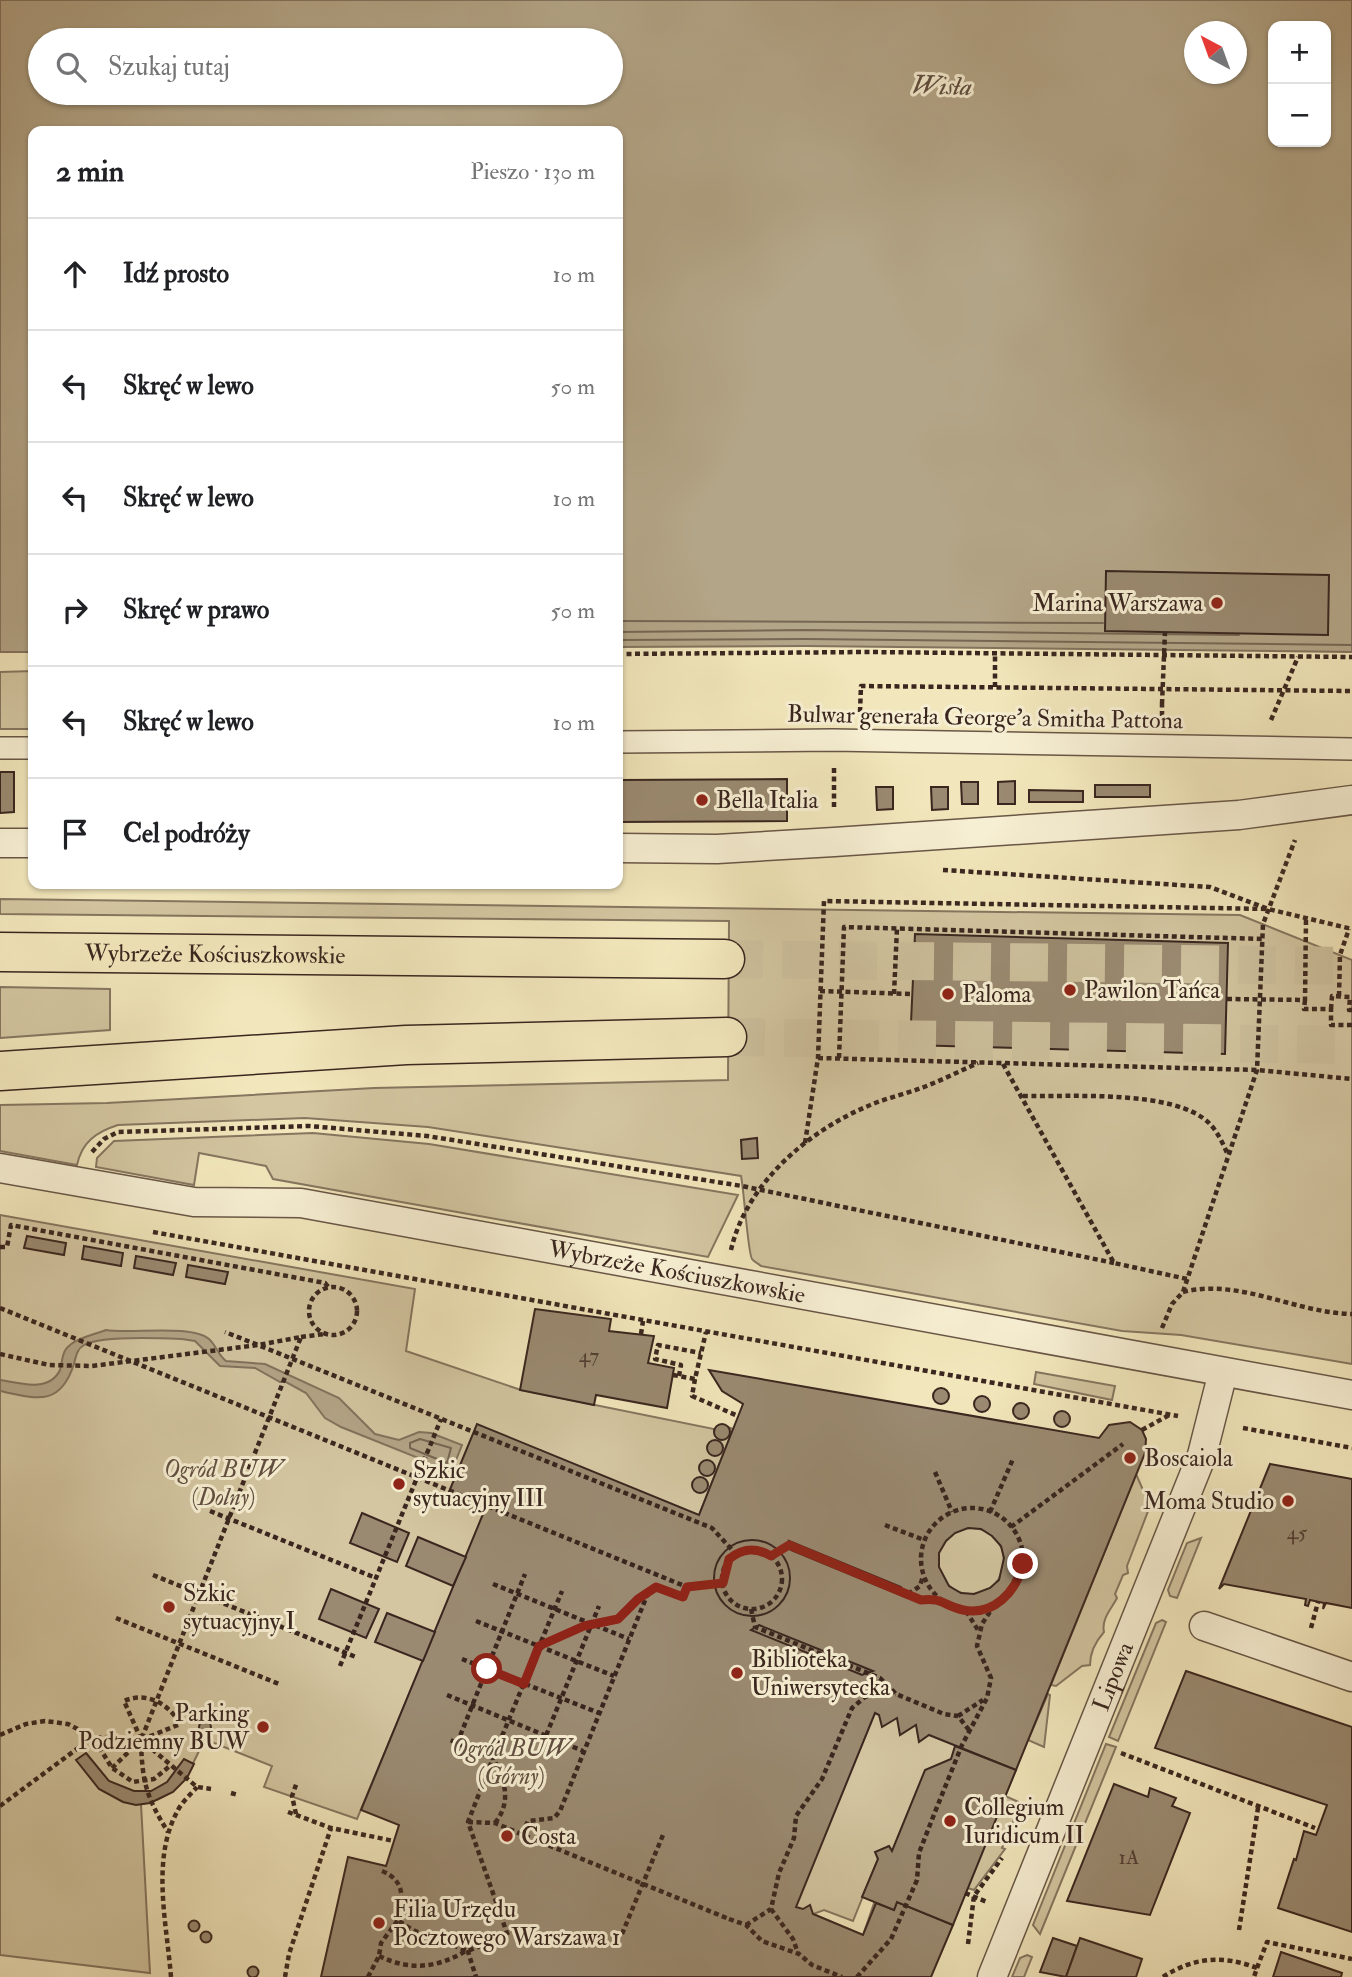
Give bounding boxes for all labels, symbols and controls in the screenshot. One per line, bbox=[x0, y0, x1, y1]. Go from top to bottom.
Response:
north arrow bbox=[1184, 21, 1247, 84]
map controls bbox=[1268, 21, 1331, 147]
button: + bbox=[1268, 21, 1331, 84]
search box bbox=[28, 28, 623, 105]
icon: search bbox=[52, 48, 90, 86]
text: Szukaj tutaj bbox=[108, 51, 230, 83]
water label: Wisła bbox=[911, 69, 973, 103]
button: − bbox=[1268, 84, 1331, 147]
text: 2 min bbox=[56, 153, 124, 190]
text: Pieszo · 130 m bbox=[470, 157, 595, 186]
icon: ahead bbox=[56, 255, 94, 293]
text: Idź prosto bbox=[123, 258, 229, 290]
text: 10 m bbox=[552, 260, 595, 289]
icon: left bbox=[56, 367, 94, 405]
text: Skręć w lewo bbox=[123, 370, 254, 402]
text: 50 m bbox=[551, 372, 595, 401]
icon: left bbox=[56, 479, 94, 517]
text: Skręć w lewo bbox=[123, 482, 254, 514]
text: 10 m bbox=[552, 484, 595, 513]
place label: Marina Warszawa bbox=[1032, 588, 1204, 619]
icon: right bbox=[56, 591, 94, 629]
text: Skręć w prawo bbox=[123, 594, 269, 626]
marker: Marina Warszawa bbox=[1209, 595, 1225, 611]
text: 50 m bbox=[551, 596, 595, 625]
street label: Bulwar generała George'a Smitha Pattona bbox=[787, 699, 1184, 736]
icon: left bbox=[56, 703, 94, 741]
text: Skręć w lewo bbox=[123, 706, 254, 738]
text: 10 m bbox=[552, 708, 595, 737]
place label: Bella Italia bbox=[716, 785, 820, 816]
marker: Bella Italia bbox=[694, 792, 710, 808]
icon: arrive bbox=[56, 815, 94, 853]
text: Cel podróży bbox=[123, 818, 250, 850]
street label: Wybrzeże Kościuszkowskie bbox=[83, 938, 346, 971]
place label: Pawilon Tańca bbox=[1084, 975, 1221, 1006]
place label: Paloma bbox=[962, 979, 1033, 1010]
marker: Pawilon Tańca bbox=[1062, 982, 1078, 998]
marker: Paloma bbox=[940, 986, 956, 1002]
street label: Wybrzeże Kościuszkowskie bbox=[545, 1233, 808, 1311]
house number: 47 bbox=[579, 1342, 600, 1369]
place label: Boscaiola bbox=[1144, 1443, 1234, 1474]
marker: Boscaiola bbox=[1122, 1450, 1138, 1466]
park label: Ogród BUW (Dolny) bbox=[164, 1454, 287, 1513]
place label: Szkic sytuacyjny III bbox=[413, 1455, 544, 1514]
marker: Szkic sytuacyjny III bbox=[391, 1476, 407, 1492]
place label: Moma Studio bbox=[1143, 1486, 1274, 1517]
marker: Moma Studio bbox=[1280, 1493, 1296, 1509]
house number: 45 bbox=[1287, 1519, 1308, 1546]
route end bbox=[1007, 1548, 1038, 1579]
place label: Szkic sytuacyjny I bbox=[183, 1578, 295, 1637]
marker: Szkic sytuacyjny I bbox=[161, 1599, 177, 1615]
street label: Lipowa bbox=[1086, 1636, 1142, 1716]
place label: Biblioteka Uniwersytecka bbox=[751, 1644, 891, 1703]
route start bbox=[471, 1653, 502, 1684]
marker: Biblioteka Uniwersytecka bbox=[729, 1665, 745, 1681]
place label: Parking Podziemny BUW bbox=[78, 1698, 251, 1757]
marker: Parking Podziemny BUW bbox=[255, 1719, 271, 1735]
park label: Ogród BUW (Górny) bbox=[452, 1733, 575, 1792]
place label: Collegium Iuridicum II bbox=[964, 1792, 1084, 1851]
marker: Collegium Iuridicum II bbox=[942, 1813, 958, 1829]
place label: Costa bbox=[521, 1821, 577, 1852]
marker: Costa bbox=[499, 1828, 515, 1844]
house number: 1A bbox=[1119, 1844, 1139, 1871]
place label: Filia Urzędu Pocztowego Warszawa 1 bbox=[393, 1894, 620, 1953]
marker: Filia Urzędu Pocztowego Warszawa 1 bbox=[371, 1915, 387, 1931]

